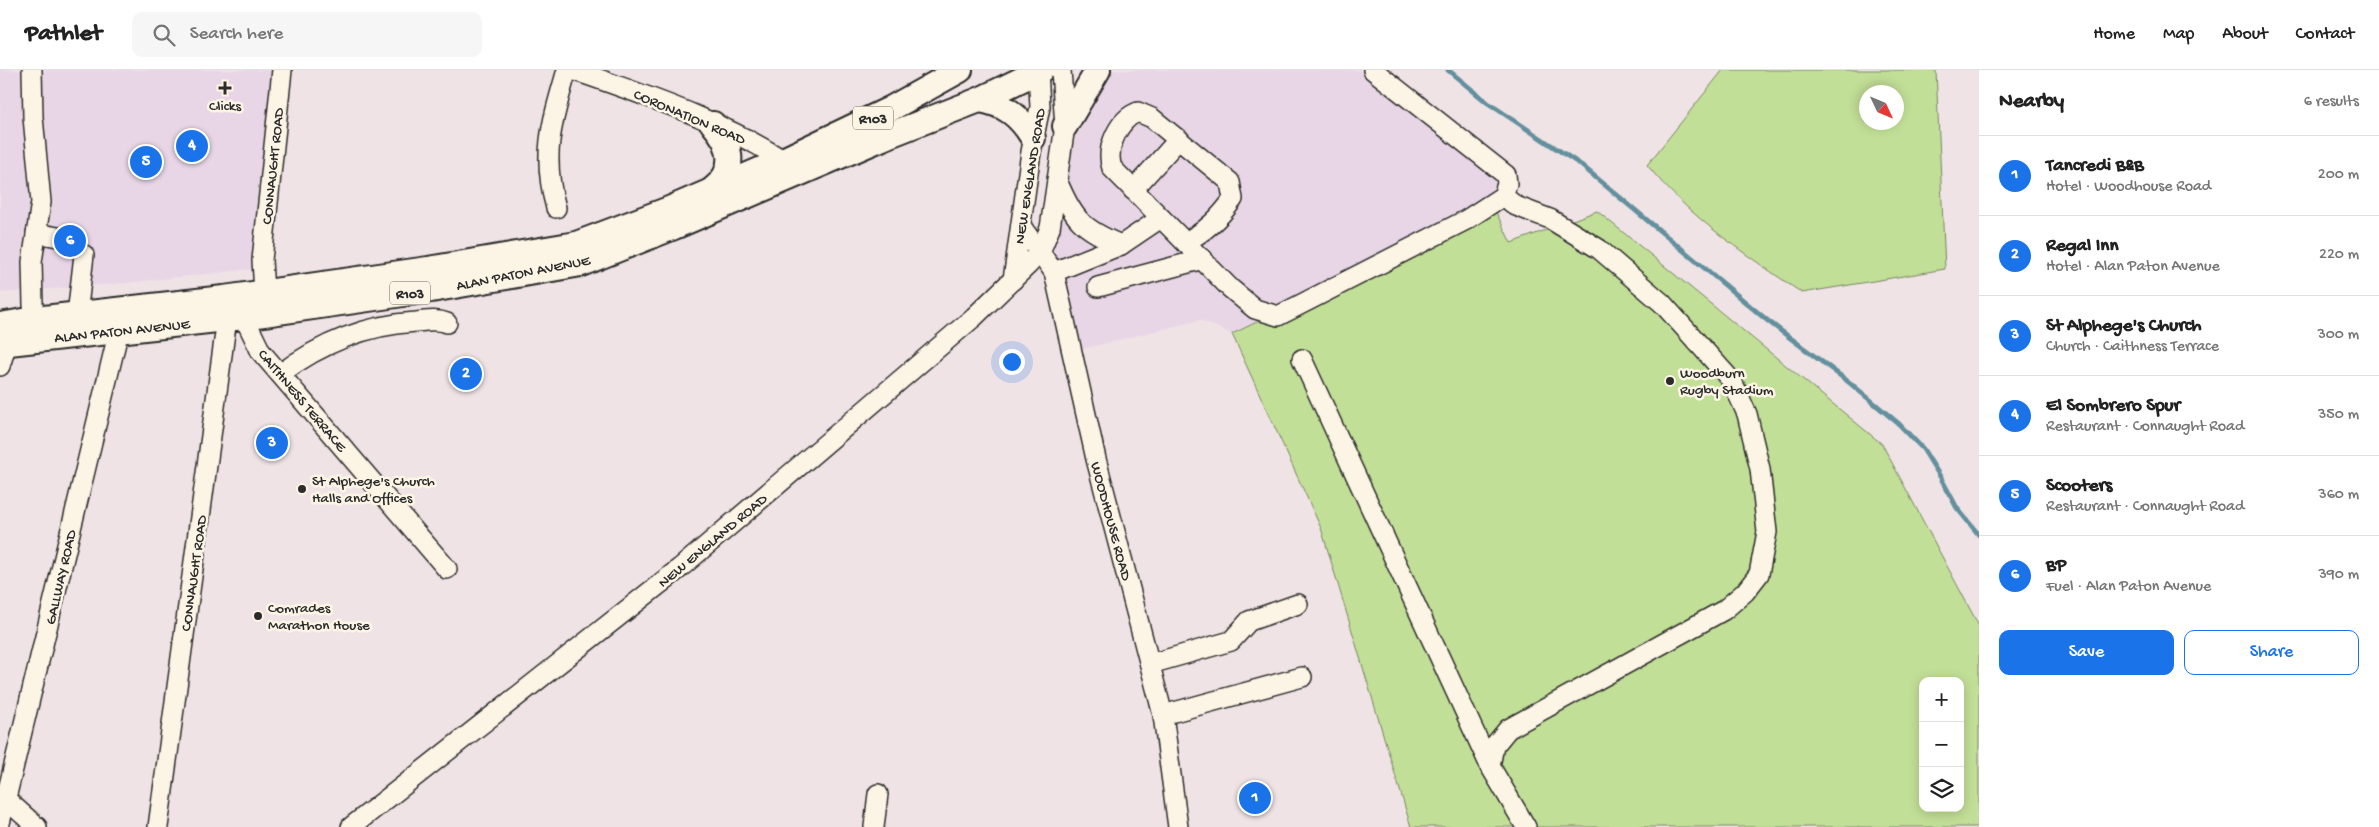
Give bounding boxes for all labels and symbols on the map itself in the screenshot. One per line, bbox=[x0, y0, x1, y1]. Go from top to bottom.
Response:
marker: Clicks bbox=[219, 82, 231, 94]
north arrow bbox=[1859, 85, 1904, 130]
street label: CORONATION ROAD bbox=[630, 86, 748, 150]
place label: Clicks bbox=[209, 98, 241, 116]
road number: R103 bbox=[853, 106, 893, 129]
street label: CONNAUGHT ROAD bbox=[259, 107, 289, 225]
street label: NEW ENGLAND ROAD bbox=[1011, 107, 1051, 245]
pin: 4 bbox=[176, 127, 208, 165]
pin: 5 bbox=[130, 143, 162, 181]
pin: 6 bbox=[54, 222, 86, 260]
street label: ALAN PATON AVENUE bbox=[455, 252, 593, 296]
road number: R103 bbox=[390, 282, 430, 304]
street label: ALAN PATON AVENUE bbox=[54, 316, 191, 348]
street label: CAITHNESS TERRACE bbox=[253, 346, 350, 457]
your location bbox=[999, 349, 1025, 375]
pin: 2 bbox=[450, 355, 482, 393]
place label: Woodburn Rugby Stadium bbox=[1680, 365, 1774, 400]
marker: Woodburn Rugby Stadium bbox=[1664, 375, 1676, 387]
pin: 3 bbox=[256, 424, 288, 462]
street label: WOODHOUSE ROAD bbox=[1086, 460, 1135, 583]
place label: St Alphege's Church Halls and Offices bbox=[312, 473, 435, 508]
marker: St Alphege's Church Halls and Offices bbox=[296, 483, 308, 495]
street label: NEW ENGLAND ROAD bbox=[655, 490, 772, 592]
street label: CONNAUGHT ROAD bbox=[178, 514, 212, 633]
street label: GALLWAY ROAD bbox=[42, 528, 82, 627]
place label: Comrades Marathon House bbox=[268, 600, 370, 635]
marker: Comrades Marathon House bbox=[252, 610, 264, 622]
pin: 1 bbox=[1239, 779, 1271, 817]

